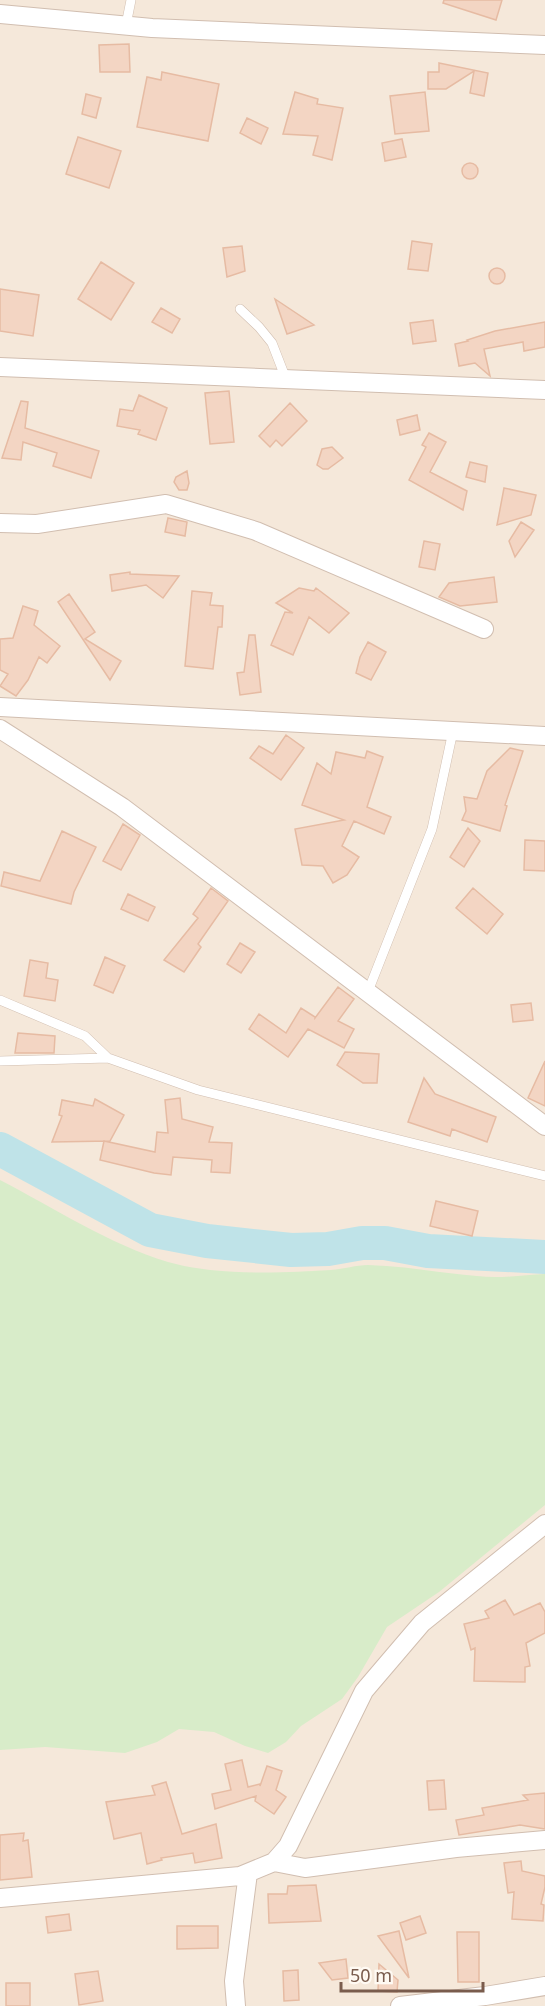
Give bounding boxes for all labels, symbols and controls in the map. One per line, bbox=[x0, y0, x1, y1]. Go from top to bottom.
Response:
scale bar bbox=[341, 1955, 484, 1993]
text: 50 m bbox=[350, 1963, 392, 1987]

